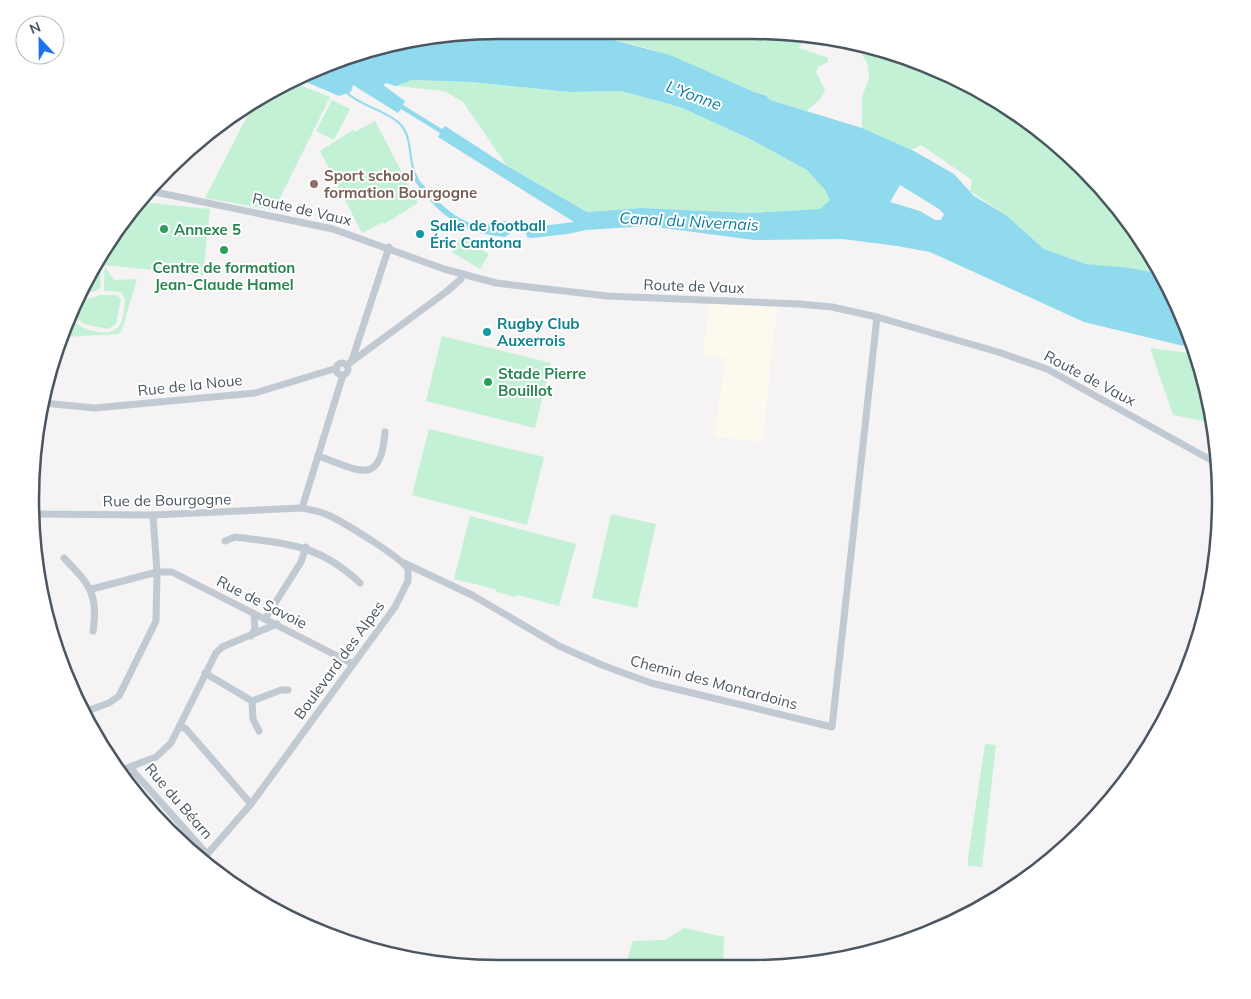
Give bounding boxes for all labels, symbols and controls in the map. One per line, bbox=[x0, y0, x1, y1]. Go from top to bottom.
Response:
north arrow bbox=[15, 15, 65, 65]
text: N bbox=[27, 18, 43, 38]
water label: L'Yonne bbox=[664, 76, 725, 114]
place label: Sport school formation Bourgogne bbox=[324, 166, 477, 202]
marker: Sport school formation Bourgogne bbox=[308, 178, 320, 190]
street label: Route de Vaux bbox=[251, 188, 353, 230]
water label: Canal du Nivernais bbox=[619, 207, 759, 235]
place label: Salle de football Éric Cantona bbox=[430, 216, 546, 252]
place label: Annexe 5 bbox=[174, 220, 241, 239]
marker: Annexe 5 bbox=[158, 223, 170, 235]
marker: Salle de football Éric Cantona bbox=[414, 228, 426, 240]
marker: Centre de formation Jean-Claude Hamel bbox=[218, 244, 230, 256]
place label: Centre de formation Jean-Claude Hamel bbox=[153, 258, 295, 294]
street label: Route de Vaux bbox=[643, 275, 745, 297]
place label: Rugby Club Auxerrois bbox=[497, 314, 580, 350]
marker: Rugby Club Auxerrois bbox=[481, 326, 493, 338]
street label: Route de Vaux bbox=[1041, 346, 1139, 410]
place label: Stade Pierre Bouillot bbox=[498, 364, 586, 400]
street label: Rue de la Noue bbox=[137, 370, 243, 400]
marker: Stade Pierre Bouillot bbox=[482, 376, 494, 388]
street label: Rue de Bourgogne bbox=[103, 489, 231, 511]
street label: Rue de Savoie bbox=[214, 571, 310, 633]
street label: Boulevard des Alpes bbox=[290, 597, 388, 723]
street label: Chemin des Montardoins bbox=[628, 651, 800, 713]
street label: Rue du Béarn bbox=[141, 759, 217, 843]

